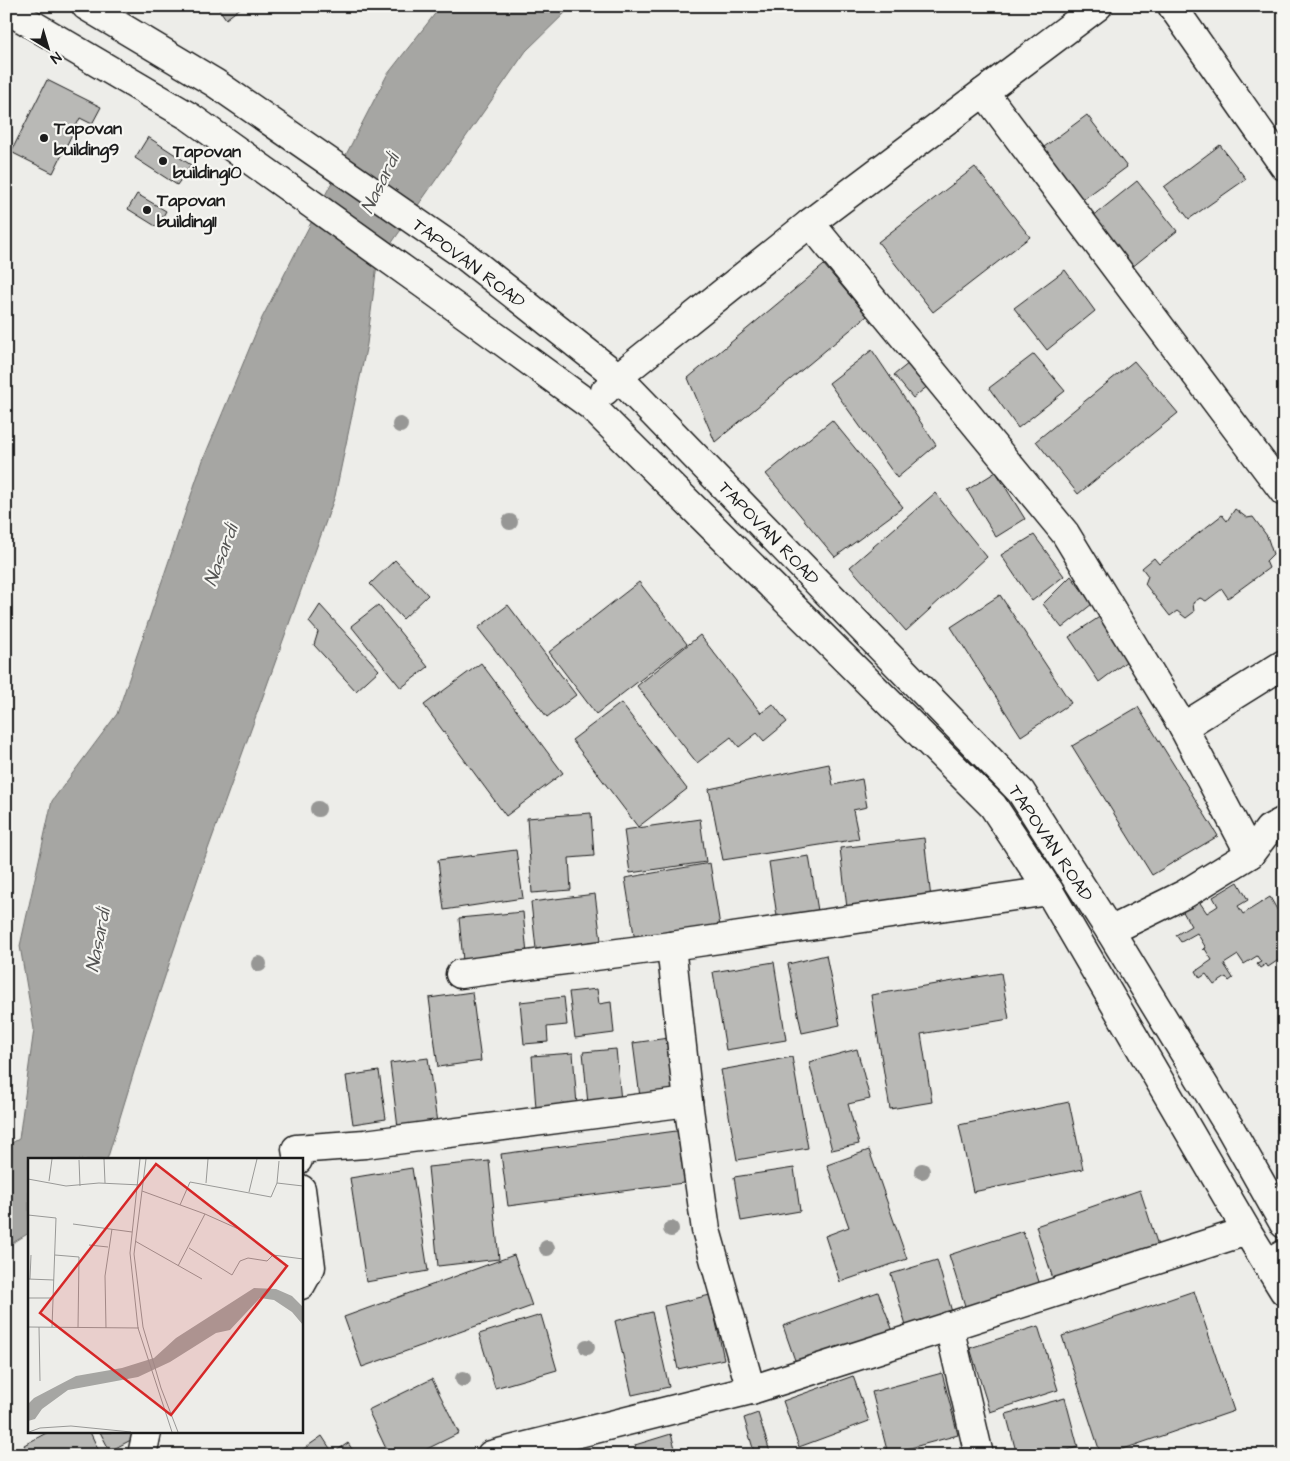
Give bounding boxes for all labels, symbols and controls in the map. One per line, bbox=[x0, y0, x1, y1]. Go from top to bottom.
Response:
north arrow bbox=[22, 22, 72, 72]
text: N bbox=[46, 47, 65, 68]
place label: Tapovan building9 bbox=[53, 116, 122, 163]
marker: Tapovan building9 bbox=[38, 132, 50, 144]
place label: Tapovan building10 bbox=[172, 139, 242, 186]
water label: Nasardi bbox=[354, 147, 407, 218]
marker: Tapovan building10 bbox=[157, 155, 169, 167]
place label: Tapovan building11 bbox=[156, 188, 225, 235]
marker: Tapovan building11 bbox=[141, 204, 153, 216]
street label: TAPOVAN ROAD bbox=[407, 213, 531, 314]
street label: TAPOVAN ROAD bbox=[713, 476, 825, 591]
water label: Nasardi bbox=[197, 519, 246, 590]
street label: TAPOVAN ROAD bbox=[1002, 780, 1099, 907]
water label: Nasardi bbox=[79, 904, 118, 974]
inset map bbox=[28, 1158, 302, 1434]

